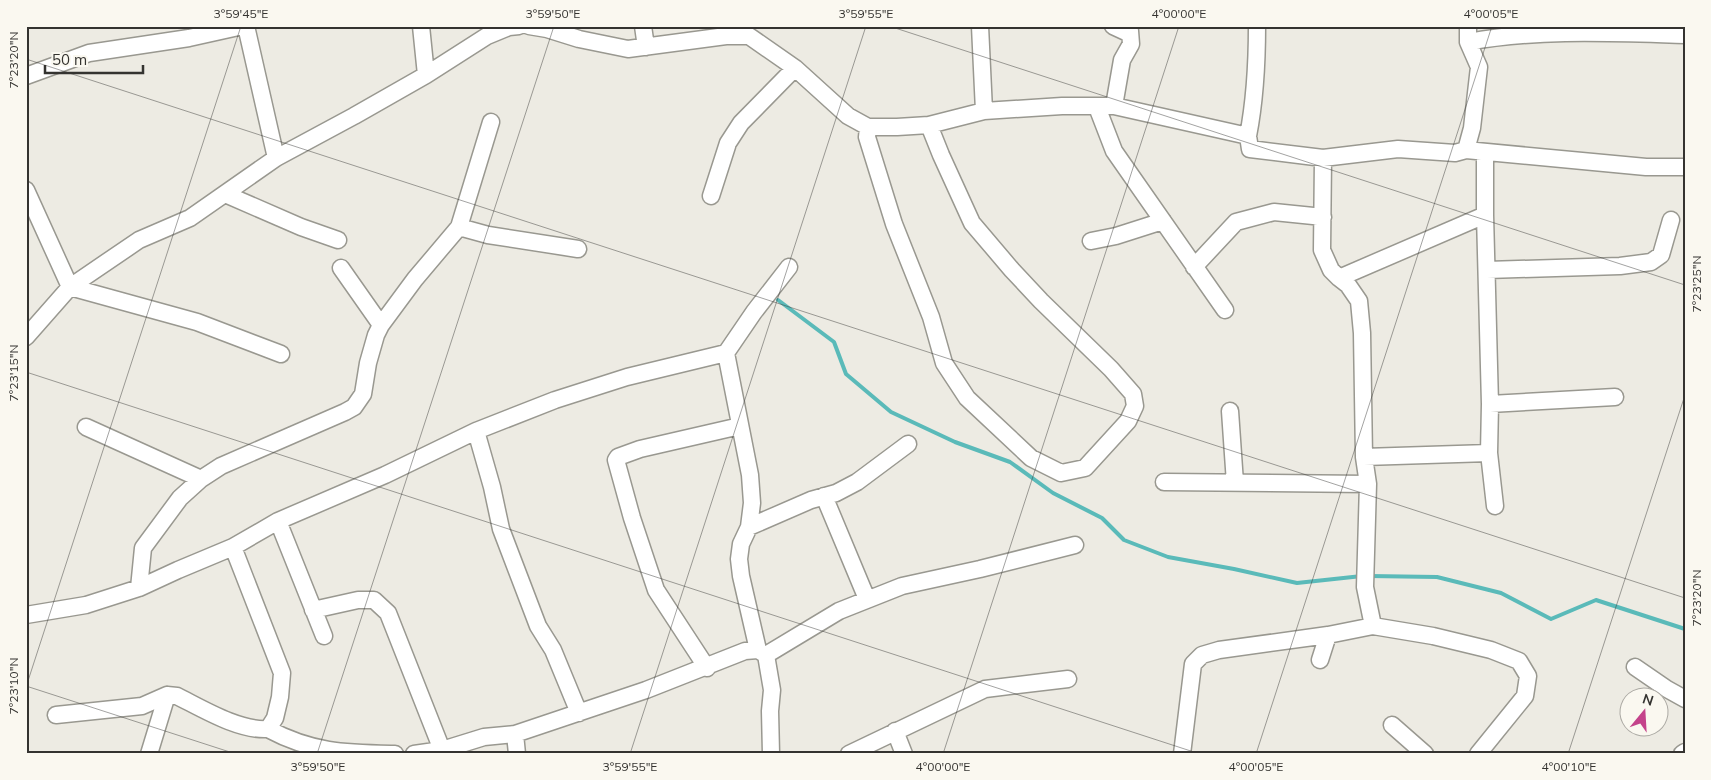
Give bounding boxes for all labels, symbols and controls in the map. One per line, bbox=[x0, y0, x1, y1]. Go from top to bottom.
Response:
text: 3°59'45"E bbox=[214, 6, 268, 21]
text: 3°59'50"E bbox=[526, 6, 580, 21]
text: 3°59'55"E bbox=[839, 6, 893, 21]
text: 4°00'00"E bbox=[1152, 6, 1206, 21]
text: 4°00'05"E bbox=[1464, 6, 1518, 21]
text: 7°23'20"N bbox=[6, 32, 21, 88]
scale bar bbox=[45, 42, 142, 74]
text: 50 m bbox=[52, 50, 87, 69]
text: 7°23'25"N bbox=[1689, 256, 1704, 312]
text: 7°23'15"N bbox=[6, 345, 21, 401]
text: 7°23'20"N bbox=[1689, 570, 1704, 626]
text: 7°23'10"N bbox=[6, 658, 21, 714]
north arrow bbox=[1618, 688, 1668, 738]
text: N bbox=[1640, 689, 1656, 710]
text: 3°59'50"E bbox=[291, 759, 345, 774]
text: 3°59'55"E bbox=[603, 759, 657, 774]
text: 4°00'00"E bbox=[916, 759, 970, 774]
text: 4°00'05"E bbox=[1229, 759, 1283, 774]
text: 4°00'10"E bbox=[1542, 759, 1596, 774]

